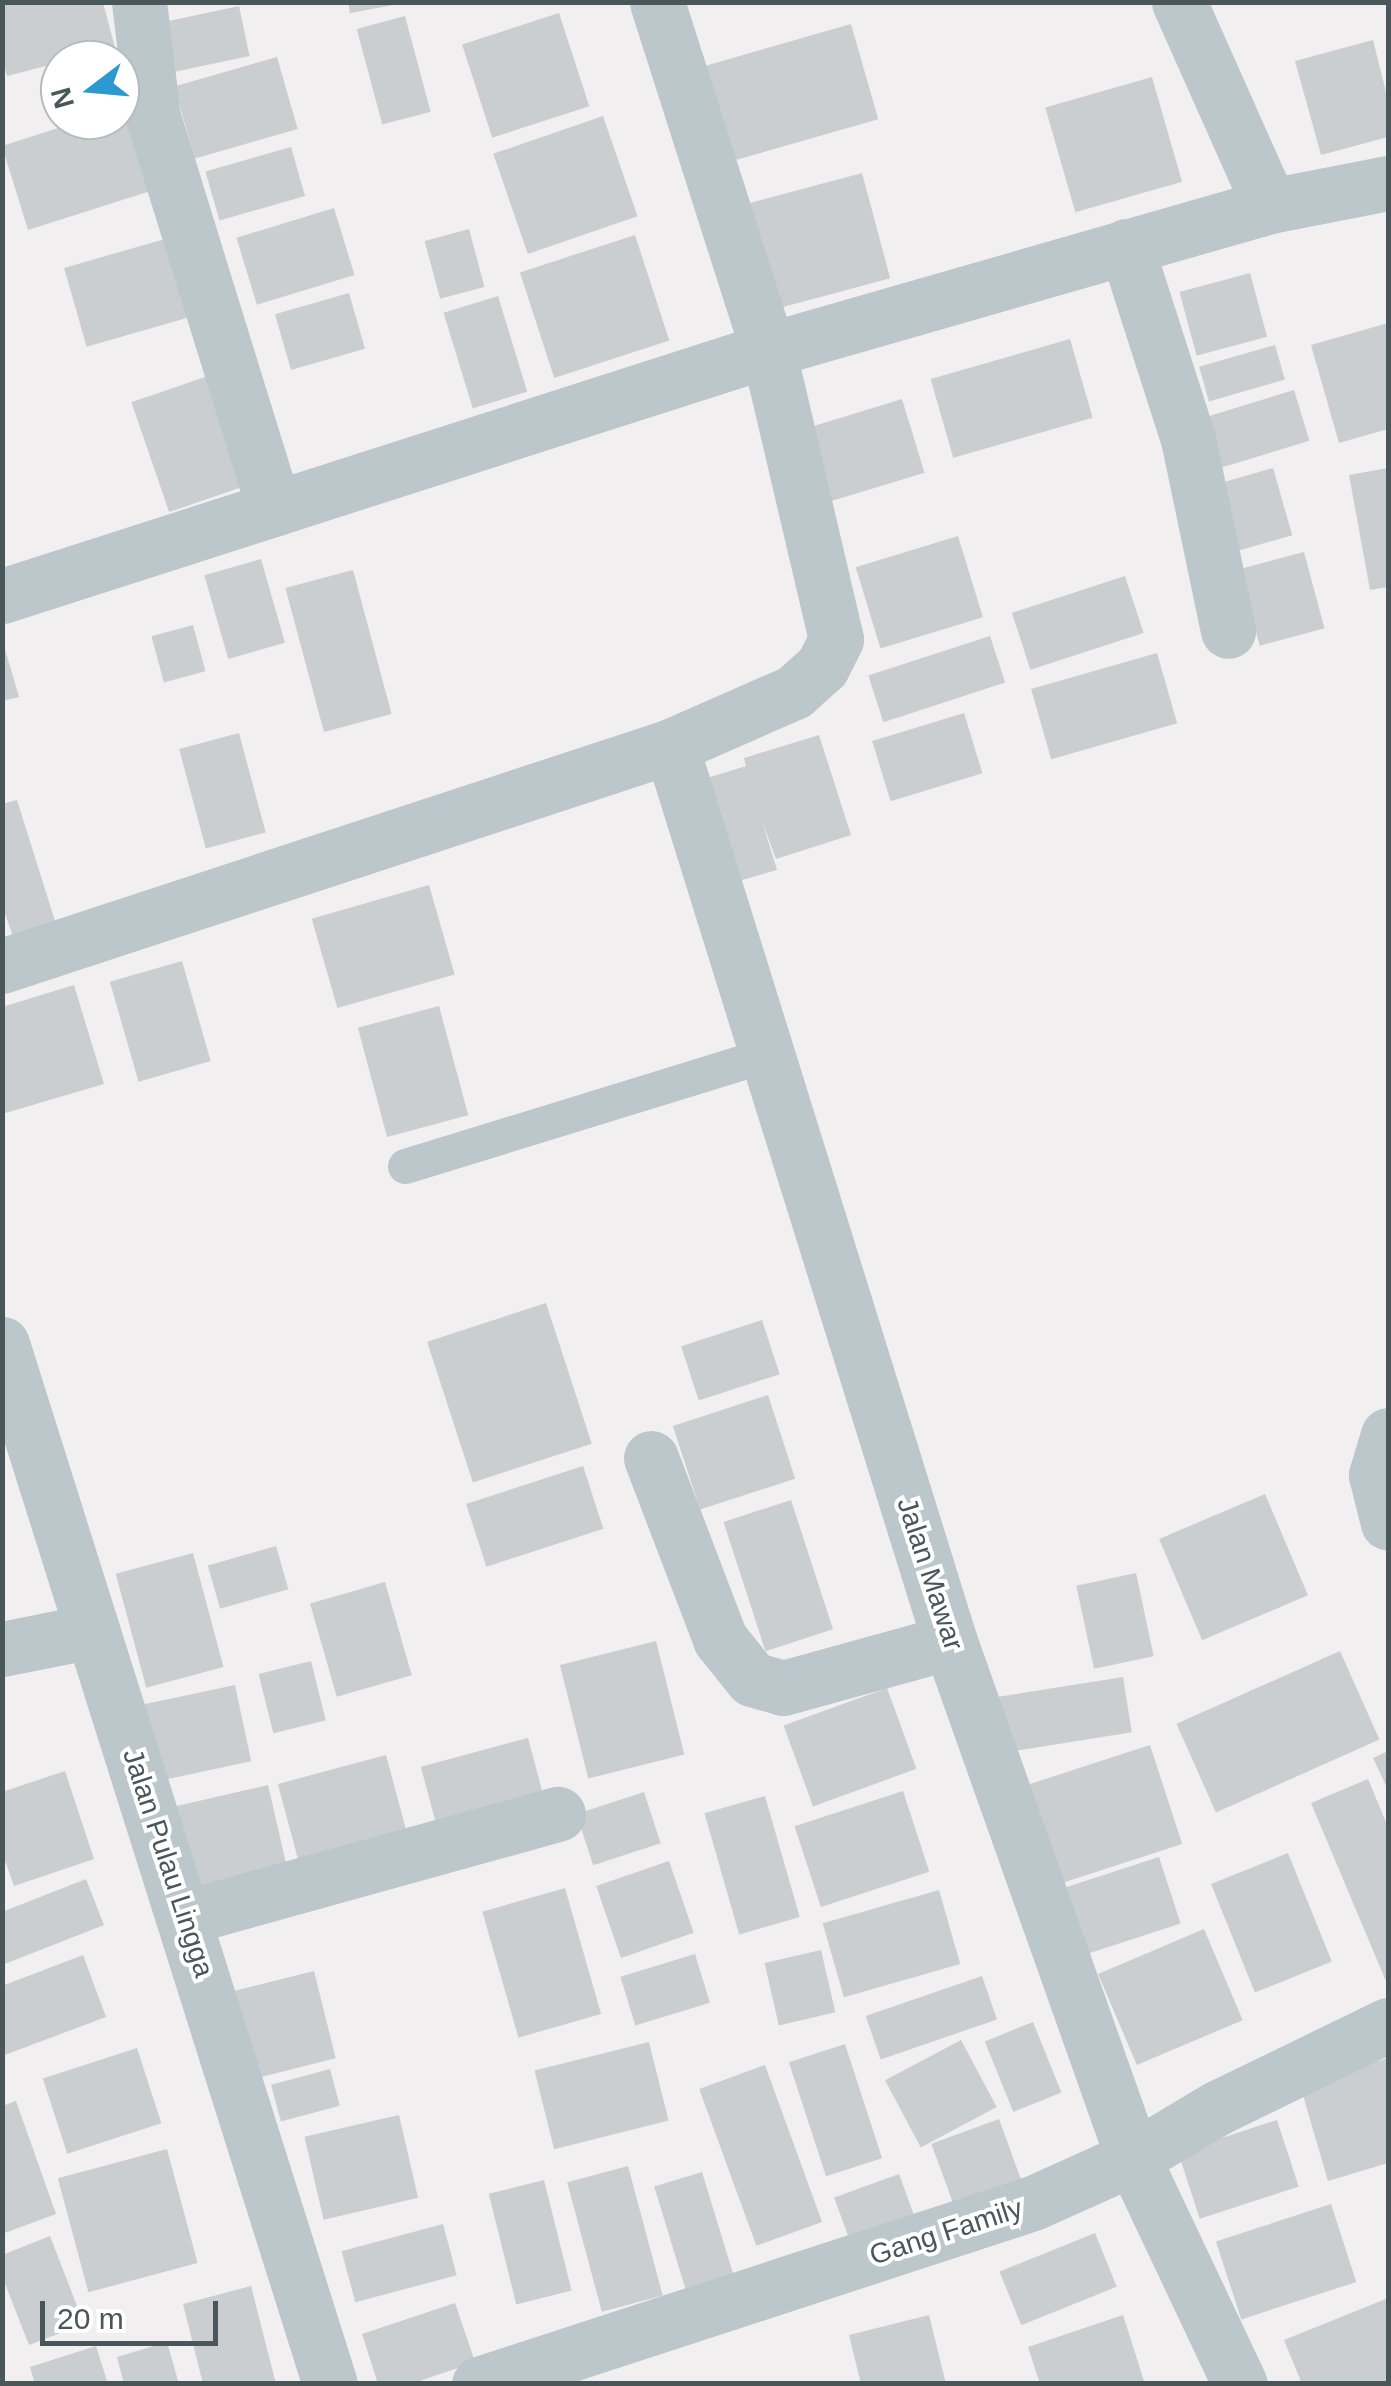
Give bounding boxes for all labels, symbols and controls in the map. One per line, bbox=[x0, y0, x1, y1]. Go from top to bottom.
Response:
north arrow bbox=[40, 40, 140, 140]
text: N bbox=[45, 84, 80, 112]
street label: Jalan Mawar bbox=[889, 1493, 971, 1655]
street label: Jalan Pulau Lingga bbox=[115, 1745, 221, 1981]
street label: Gang Family bbox=[865, 2191, 1027, 2273]
scale bar bbox=[45, 2281, 222, 2343]
text: 20 m bbox=[57, 2302, 124, 2335]

